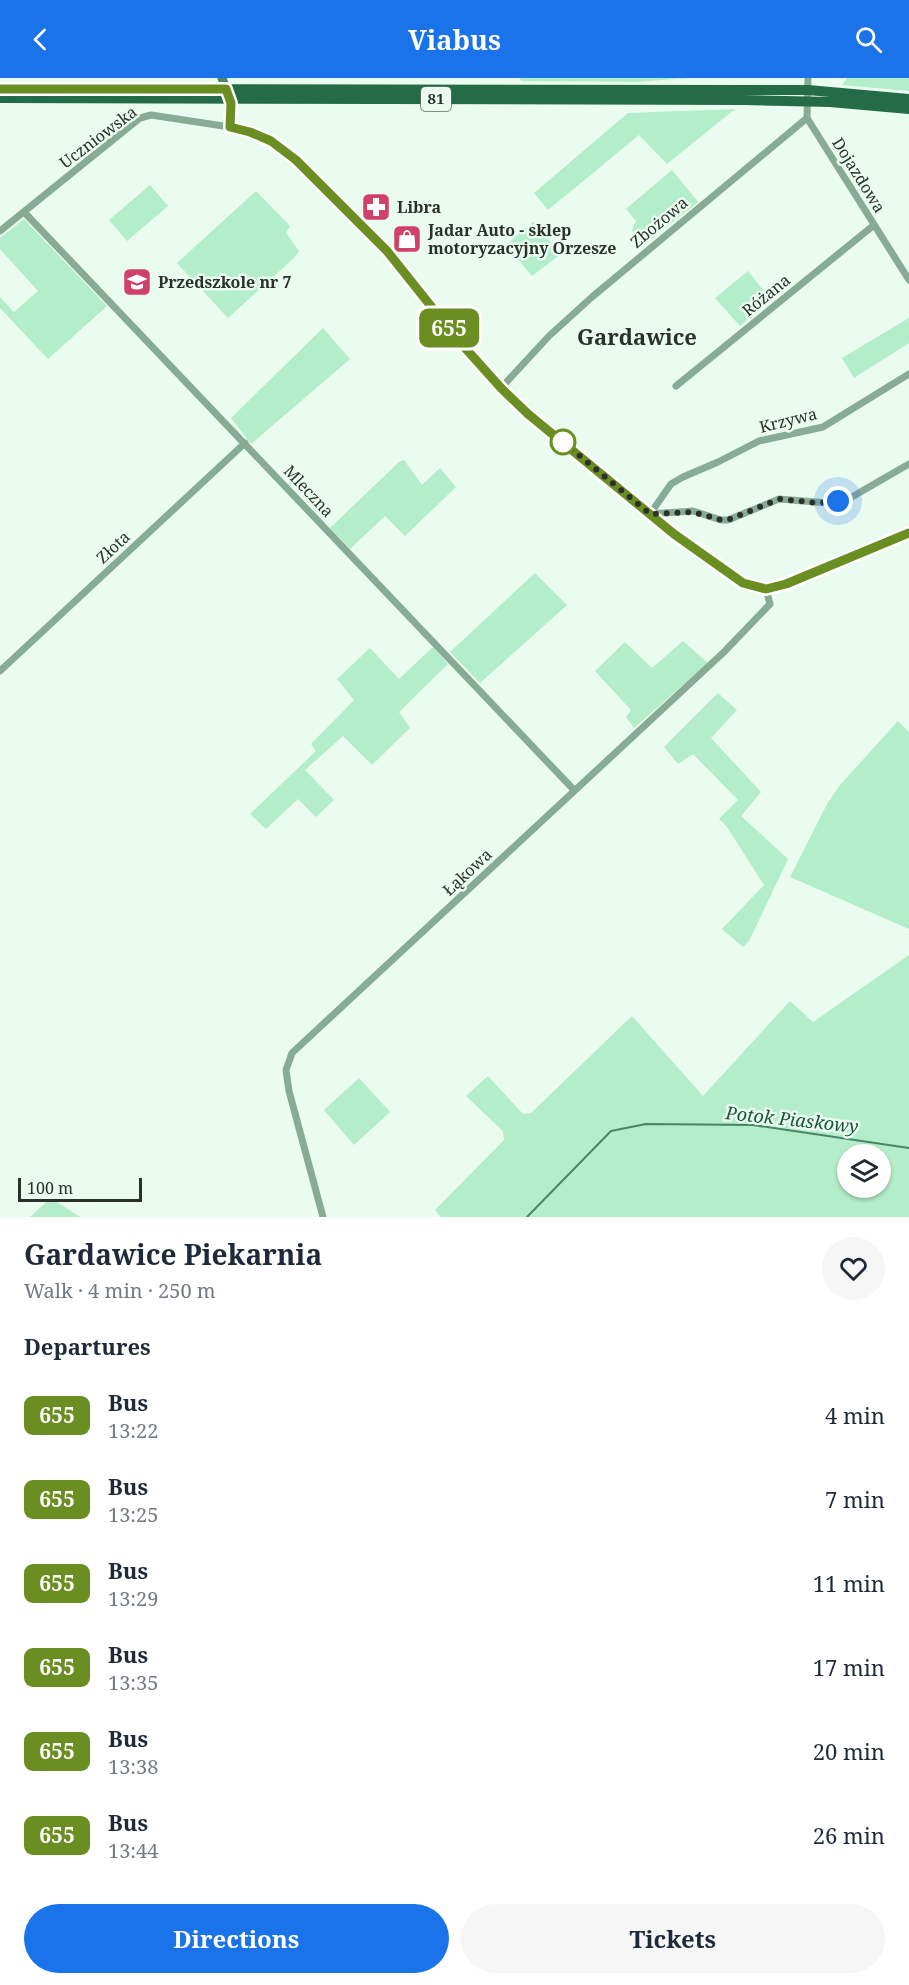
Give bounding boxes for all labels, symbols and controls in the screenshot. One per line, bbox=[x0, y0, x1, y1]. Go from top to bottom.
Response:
text: Viabus bbox=[408, 21, 501, 58]
icon: back bbox=[24, 23, 57, 56]
icon: search bbox=[852, 23, 885, 56]
road number: 81 bbox=[421, 87, 451, 111]
street label: Uczniowska bbox=[55, 101, 141, 173]
street label: Dojazdowa bbox=[827, 133, 891, 217]
pharmacy icon: Libra bbox=[360, 191, 392, 223]
street label: Zbożowa bbox=[626, 191, 692, 253]
place label: Libra bbox=[397, 196, 442, 218]
place label: Jadar Auto - sklep motoryzacyjny Orzesze bbox=[427, 219, 616, 259]
shop icon: Jadar Auto - sklep motoryzacyjny Orzesze bbox=[391, 223, 423, 255]
school or university icon: Przedszkole nr 7 bbox=[121, 266, 153, 298]
street label: Różana bbox=[737, 269, 795, 321]
place label: Przedszkole nr 7 bbox=[158, 271, 292, 293]
line badge: 655 bbox=[414, 308, 484, 348]
text: 655 bbox=[431, 314, 467, 342]
district label: Gardawice bbox=[577, 321, 697, 351]
street label: Krzywa bbox=[757, 402, 819, 438]
unlabelled marker bbox=[550, 429, 576, 455]
street label: Mleczna bbox=[279, 460, 339, 522]
your location bbox=[823, 486, 853, 516]
street label: Złota bbox=[91, 526, 135, 568]
street label: Łąkowa bbox=[438, 843, 496, 901]
water label: Potok Piaskowy bbox=[724, 1100, 860, 1138]
map controls bbox=[837, 1144, 891, 1198]
button: layers bbox=[837, 1144, 891, 1198]
scale bar bbox=[18, 1175, 142, 1202]
text: 100 m bbox=[27, 1177, 73, 1199]
text: Gardawice Piekarnia bbox=[24, 1235, 322, 1273]
button: heart bbox=[822, 1237, 885, 1300]
text: Walk · 4 min · 250 m bbox=[24, 1277, 216, 1304]
text: Departures bbox=[24, 1331, 151, 1361]
text: Bus bbox=[108, 1387, 148, 1417]
text: 4 min bbox=[825, 1400, 885, 1430]
text: 655 bbox=[39, 1401, 75, 1429]
text: 13:22 bbox=[108, 1417, 158, 1444]
text: Bus bbox=[108, 1471, 148, 1501]
text: 7 min bbox=[825, 1484, 885, 1514]
text: 655 bbox=[39, 1485, 75, 1513]
text: 13:25 bbox=[108, 1501, 158, 1528]
text: Bus bbox=[108, 1555, 148, 1585]
text: 11 min bbox=[813, 1568, 885, 1598]
text: 655 bbox=[39, 1569, 75, 1597]
text: 13:29 bbox=[108, 1585, 158, 1612]
text: Bus bbox=[108, 1639, 148, 1669]
text: 17 min bbox=[813, 1652, 885, 1682]
text: 655 bbox=[39, 1653, 75, 1681]
text: 13:35 bbox=[108, 1669, 158, 1696]
text: Bus bbox=[108, 1723, 148, 1753]
text: 20 min bbox=[813, 1736, 885, 1766]
text: 655 bbox=[39, 1737, 75, 1765]
text: 13:38 bbox=[108, 1753, 158, 1780]
text: Bus bbox=[108, 1807, 148, 1837]
text: 26 min bbox=[813, 1820, 885, 1850]
text: 655 bbox=[39, 1821, 75, 1849]
text: 13:44 bbox=[108, 1837, 158, 1864]
button: Directions bbox=[24, 1904, 449, 1973]
button: Tickets bbox=[461, 1904, 885, 1973]

